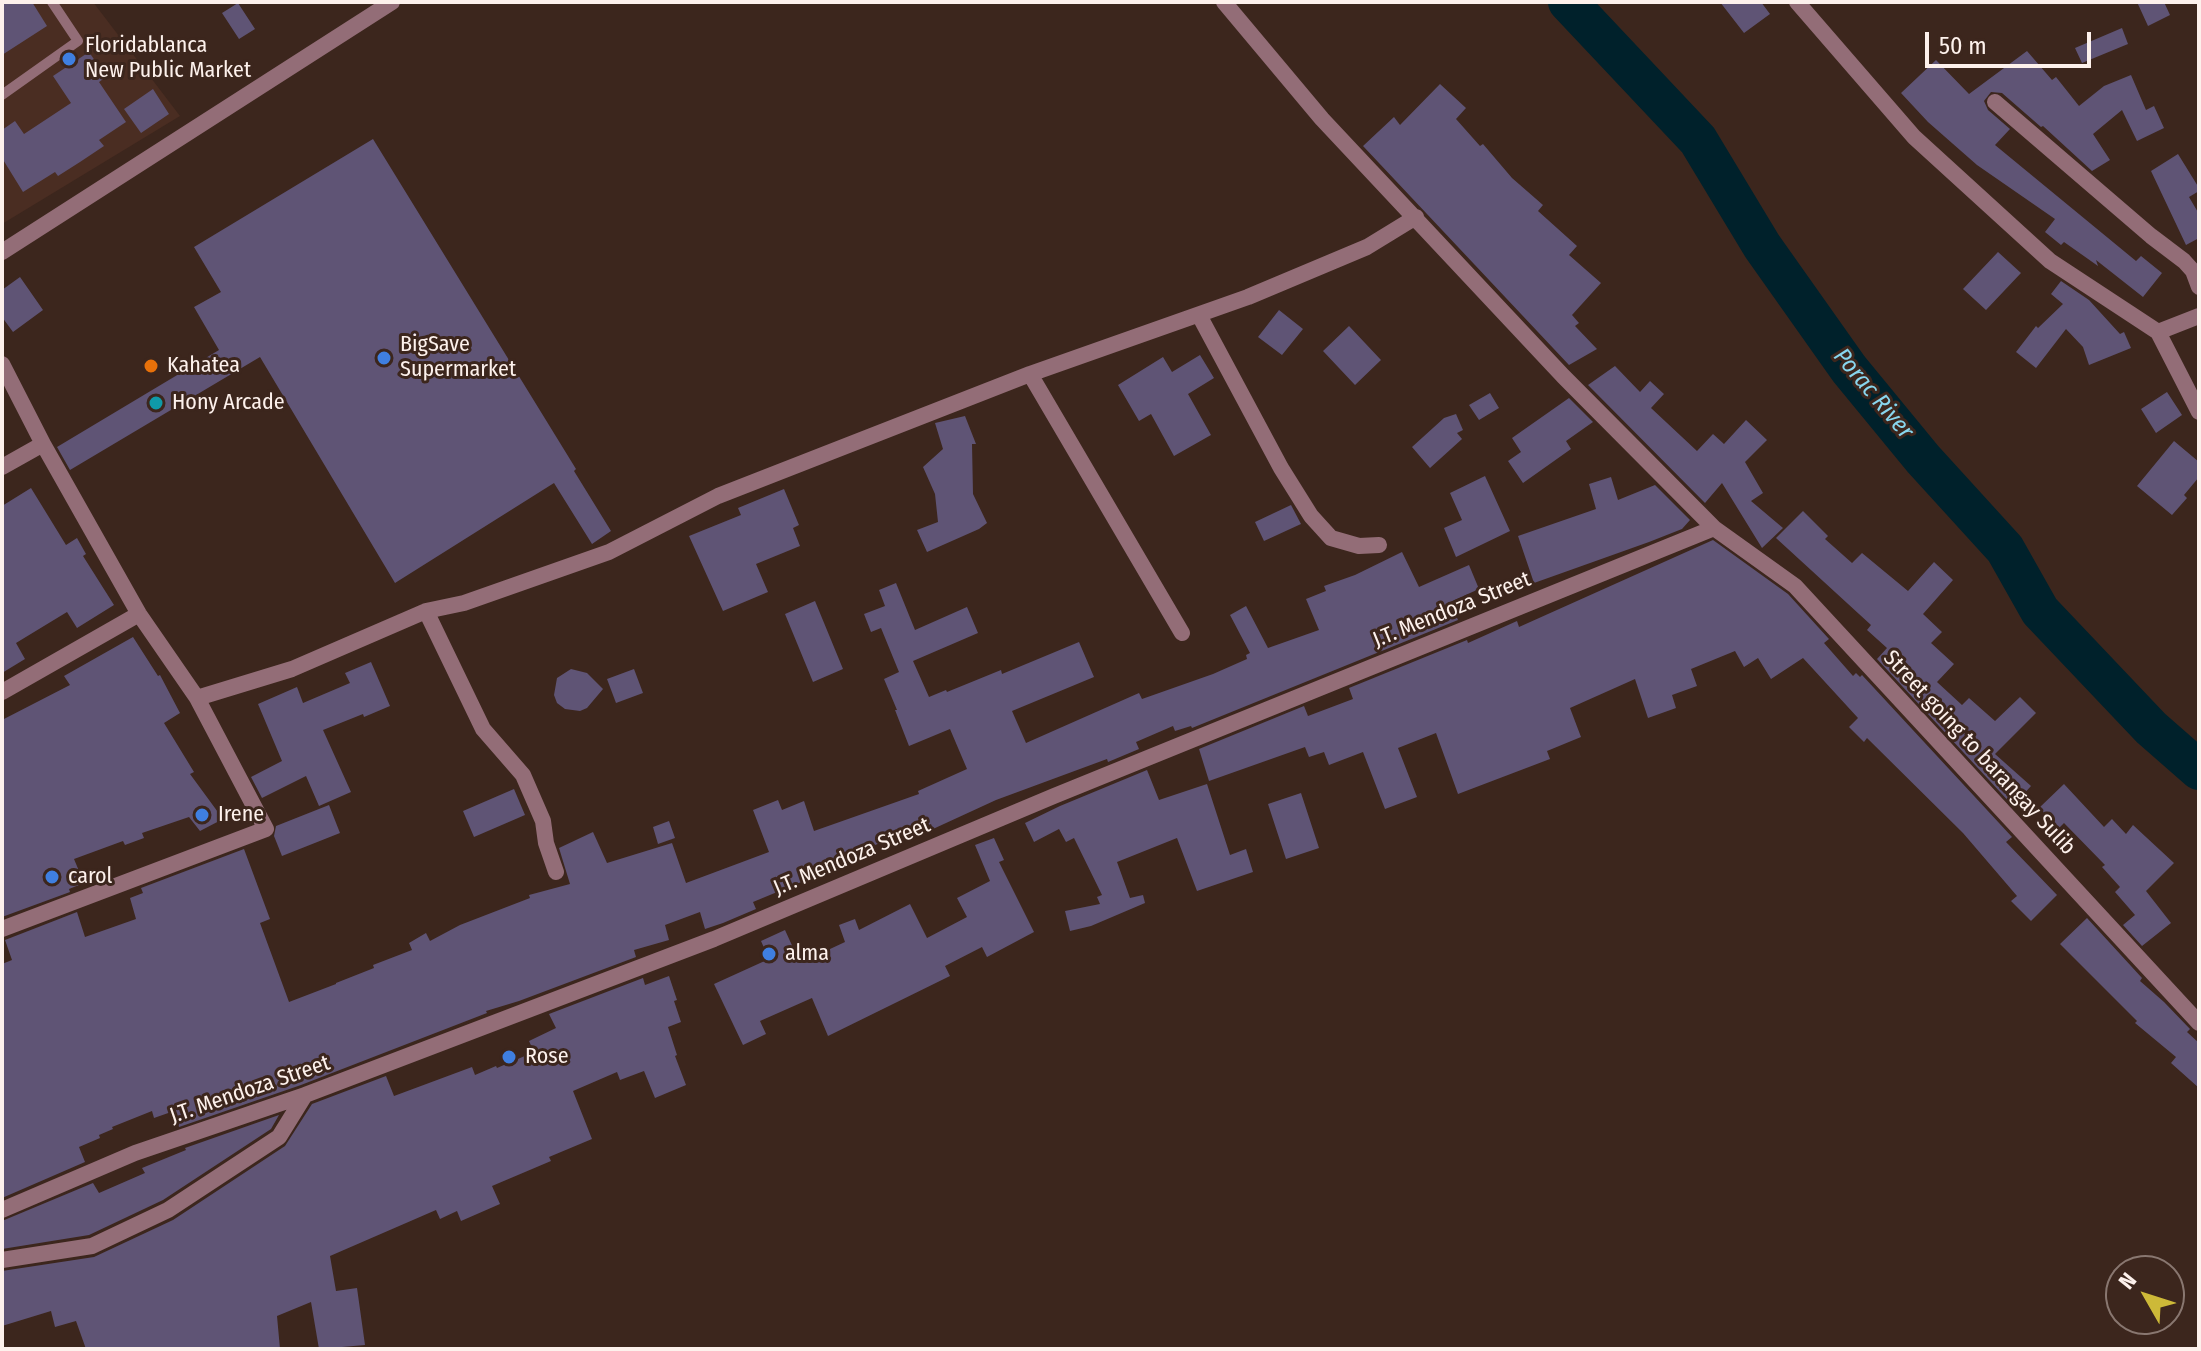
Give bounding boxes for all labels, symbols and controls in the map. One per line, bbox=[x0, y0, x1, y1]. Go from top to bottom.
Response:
scale bar bbox=[1929, 16, 2095, 66]
text: 50 m bbox=[1939, 32, 1987, 60]
place label: Floridablanca New Public Market bbox=[85, 33, 251, 84]
marker: Floridablanca New Public Market bbox=[60, 50, 78, 68]
place label: BigSave Supermarket bbox=[400, 332, 516, 384]
water label: Porac River bbox=[1827, 343, 1919, 445]
marker: BigSave Supermarket bbox=[375, 349, 393, 367]
place label: Kahatea bbox=[167, 353, 240, 379]
marker: Kahatea bbox=[142, 357, 160, 375]
place label: Hony Arcade bbox=[172, 390, 285, 416]
marker: Hony Arcade bbox=[147, 394, 165, 412]
street label: J.T. Mendoza Street bbox=[1369, 566, 1535, 654]
street label: Street going to barangay Sulib bbox=[1877, 645, 2081, 861]
place label: Irene bbox=[218, 802, 264, 828]
marker: Irene bbox=[193, 806, 211, 824]
street label: J.T. Mendoza Street bbox=[770, 812, 934, 902]
place label: carol bbox=[68, 864, 112, 890]
marker: carol bbox=[43, 868, 61, 886]
place label: alma bbox=[785, 941, 829, 967]
marker: alma bbox=[760, 945, 778, 963]
place label: Rose bbox=[525, 1044, 568, 1070]
marker: Rose bbox=[500, 1048, 518, 1066]
street label: J.T. Mendoza Street bbox=[166, 1050, 334, 1130]
north arrow bbox=[2105, 1255, 2185, 1335]
text: N bbox=[2113, 1267, 2142, 1294]

